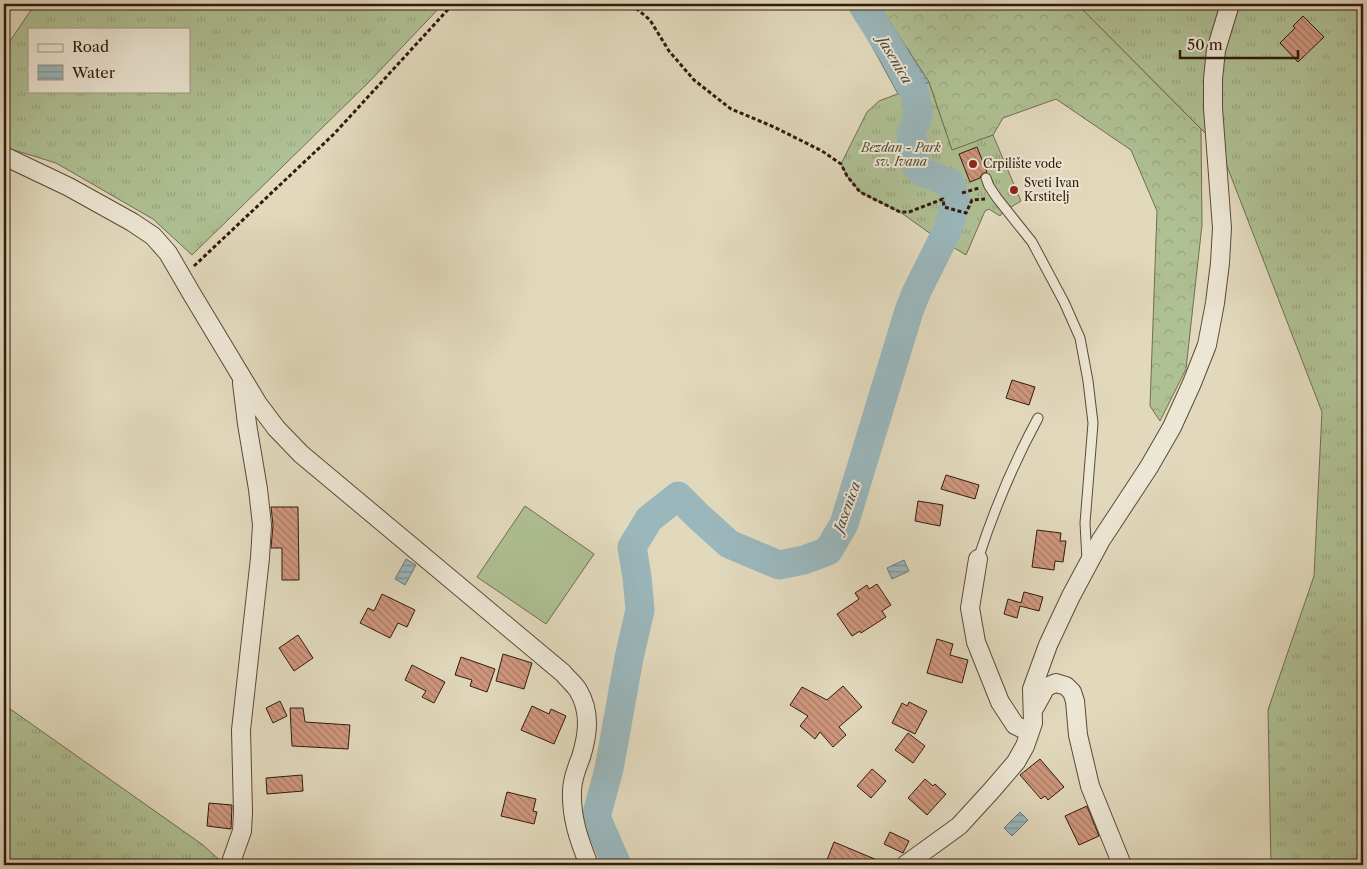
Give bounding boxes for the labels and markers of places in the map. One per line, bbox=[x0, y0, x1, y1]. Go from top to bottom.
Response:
place label: Crpilište vode bbox=[983, 156, 1062, 171]
marker: Crpilište vode bbox=[967, 158, 979, 170]
place label: Sveti Ivan Krstitelj bbox=[1024, 175, 1080, 204]
marker: Sveti Ivan Krstitelj bbox=[1008, 184, 1020, 196]

